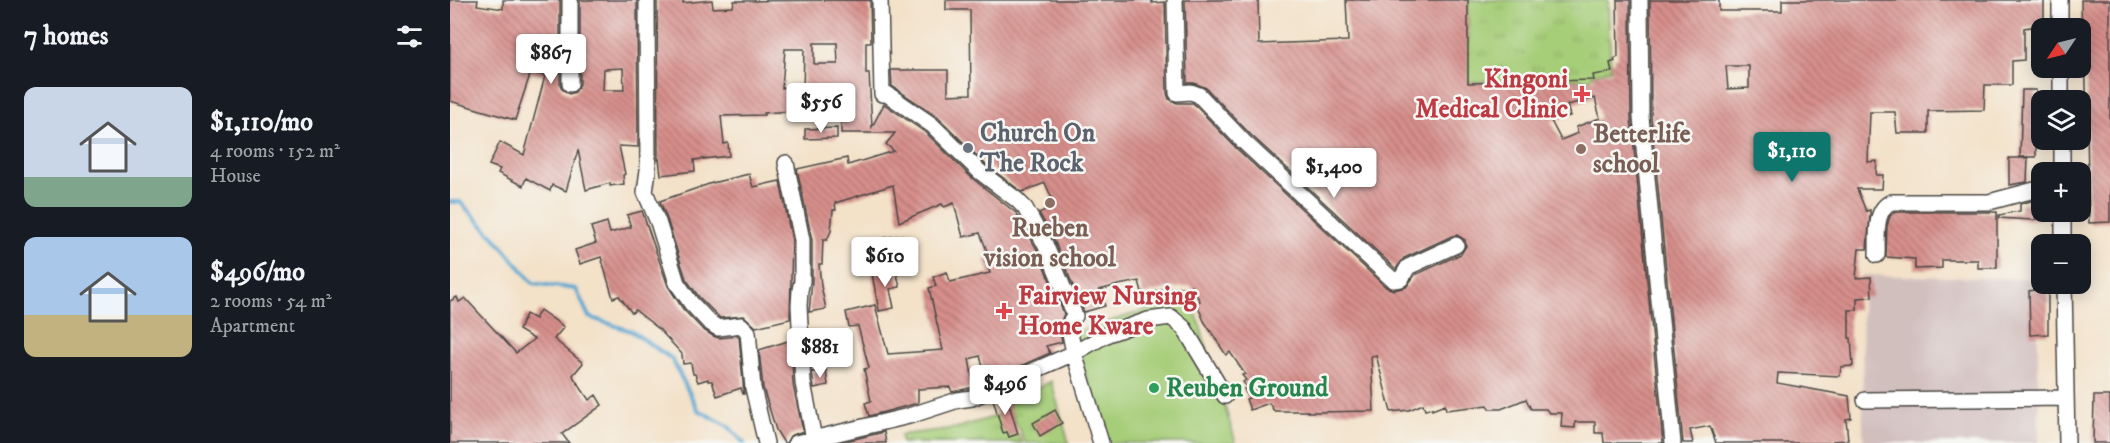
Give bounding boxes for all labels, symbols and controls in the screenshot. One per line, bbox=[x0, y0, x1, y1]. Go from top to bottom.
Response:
north arrow bbox=[2031, 18, 2091, 78]
map controls bbox=[2031, 18, 2091, 294]
text: 7 homes bbox=[24, 20, 108, 53]
icon: filters bbox=[393, 20, 426, 53]
pin: $867 bbox=[515, 34, 587, 85]
text: $867 bbox=[530, 41, 572, 66]
place label: Kingoni Medical Clinic bbox=[1415, 63, 1568, 126]
pin: $556 bbox=[785, 83, 857, 134]
marker: Kingoni Medical Clinic bbox=[1573, 85, 1591, 103]
text: $556 bbox=[800, 90, 842, 115]
button: layers bbox=[2031, 90, 2091, 150]
text: $1,110/mo bbox=[210, 106, 313, 139]
icon: home bbox=[72, 111, 144, 183]
place label: Church On The Rock bbox=[979, 117, 1096, 180]
place label: Betterlife school bbox=[1593, 118, 1691, 181]
pin: $1,110 bbox=[1743, 132, 1841, 183]
text: 4 rooms · 152 m² bbox=[210, 139, 340, 164]
text: $1,110 bbox=[1767, 139, 1817, 164]
marker: Church On The Rock bbox=[961, 141, 975, 155]
marker: Betterlife school bbox=[1574, 142, 1588, 156]
pin: $1,400 bbox=[1285, 148, 1383, 199]
text: $1,400 bbox=[1305, 155, 1363, 180]
button: + bbox=[2031, 162, 2091, 222]
text: House bbox=[210, 164, 261, 189]
marker: Rueben vision school bbox=[1043, 196, 1057, 210]
place label: Rueben vision school bbox=[983, 212, 1117, 275]
button: − bbox=[2031, 234, 2091, 294]
pin: $610 bbox=[849, 237, 921, 288]
text: $610 bbox=[865, 244, 905, 269]
text: $496/mo bbox=[210, 256, 305, 289]
icon: home bbox=[72, 261, 144, 333]
place label: Fairview Nursing Home Kware bbox=[1018, 280, 1198, 343]
text: 2 rooms · 54 m² bbox=[210, 289, 332, 314]
marker: Fairview Nursing Home Kware bbox=[995, 302, 1013, 320]
text: Apartment bbox=[210, 314, 295, 339]
pin: $881 bbox=[784, 328, 856, 379]
text: $881 bbox=[801, 335, 839, 360]
pin: $496 bbox=[969, 365, 1041, 416]
text: $496 bbox=[984, 372, 1026, 397]
place label: Reuben Ground bbox=[1166, 372, 1329, 405]
marker: Reuben Ground bbox=[1147, 381, 1161, 395]

